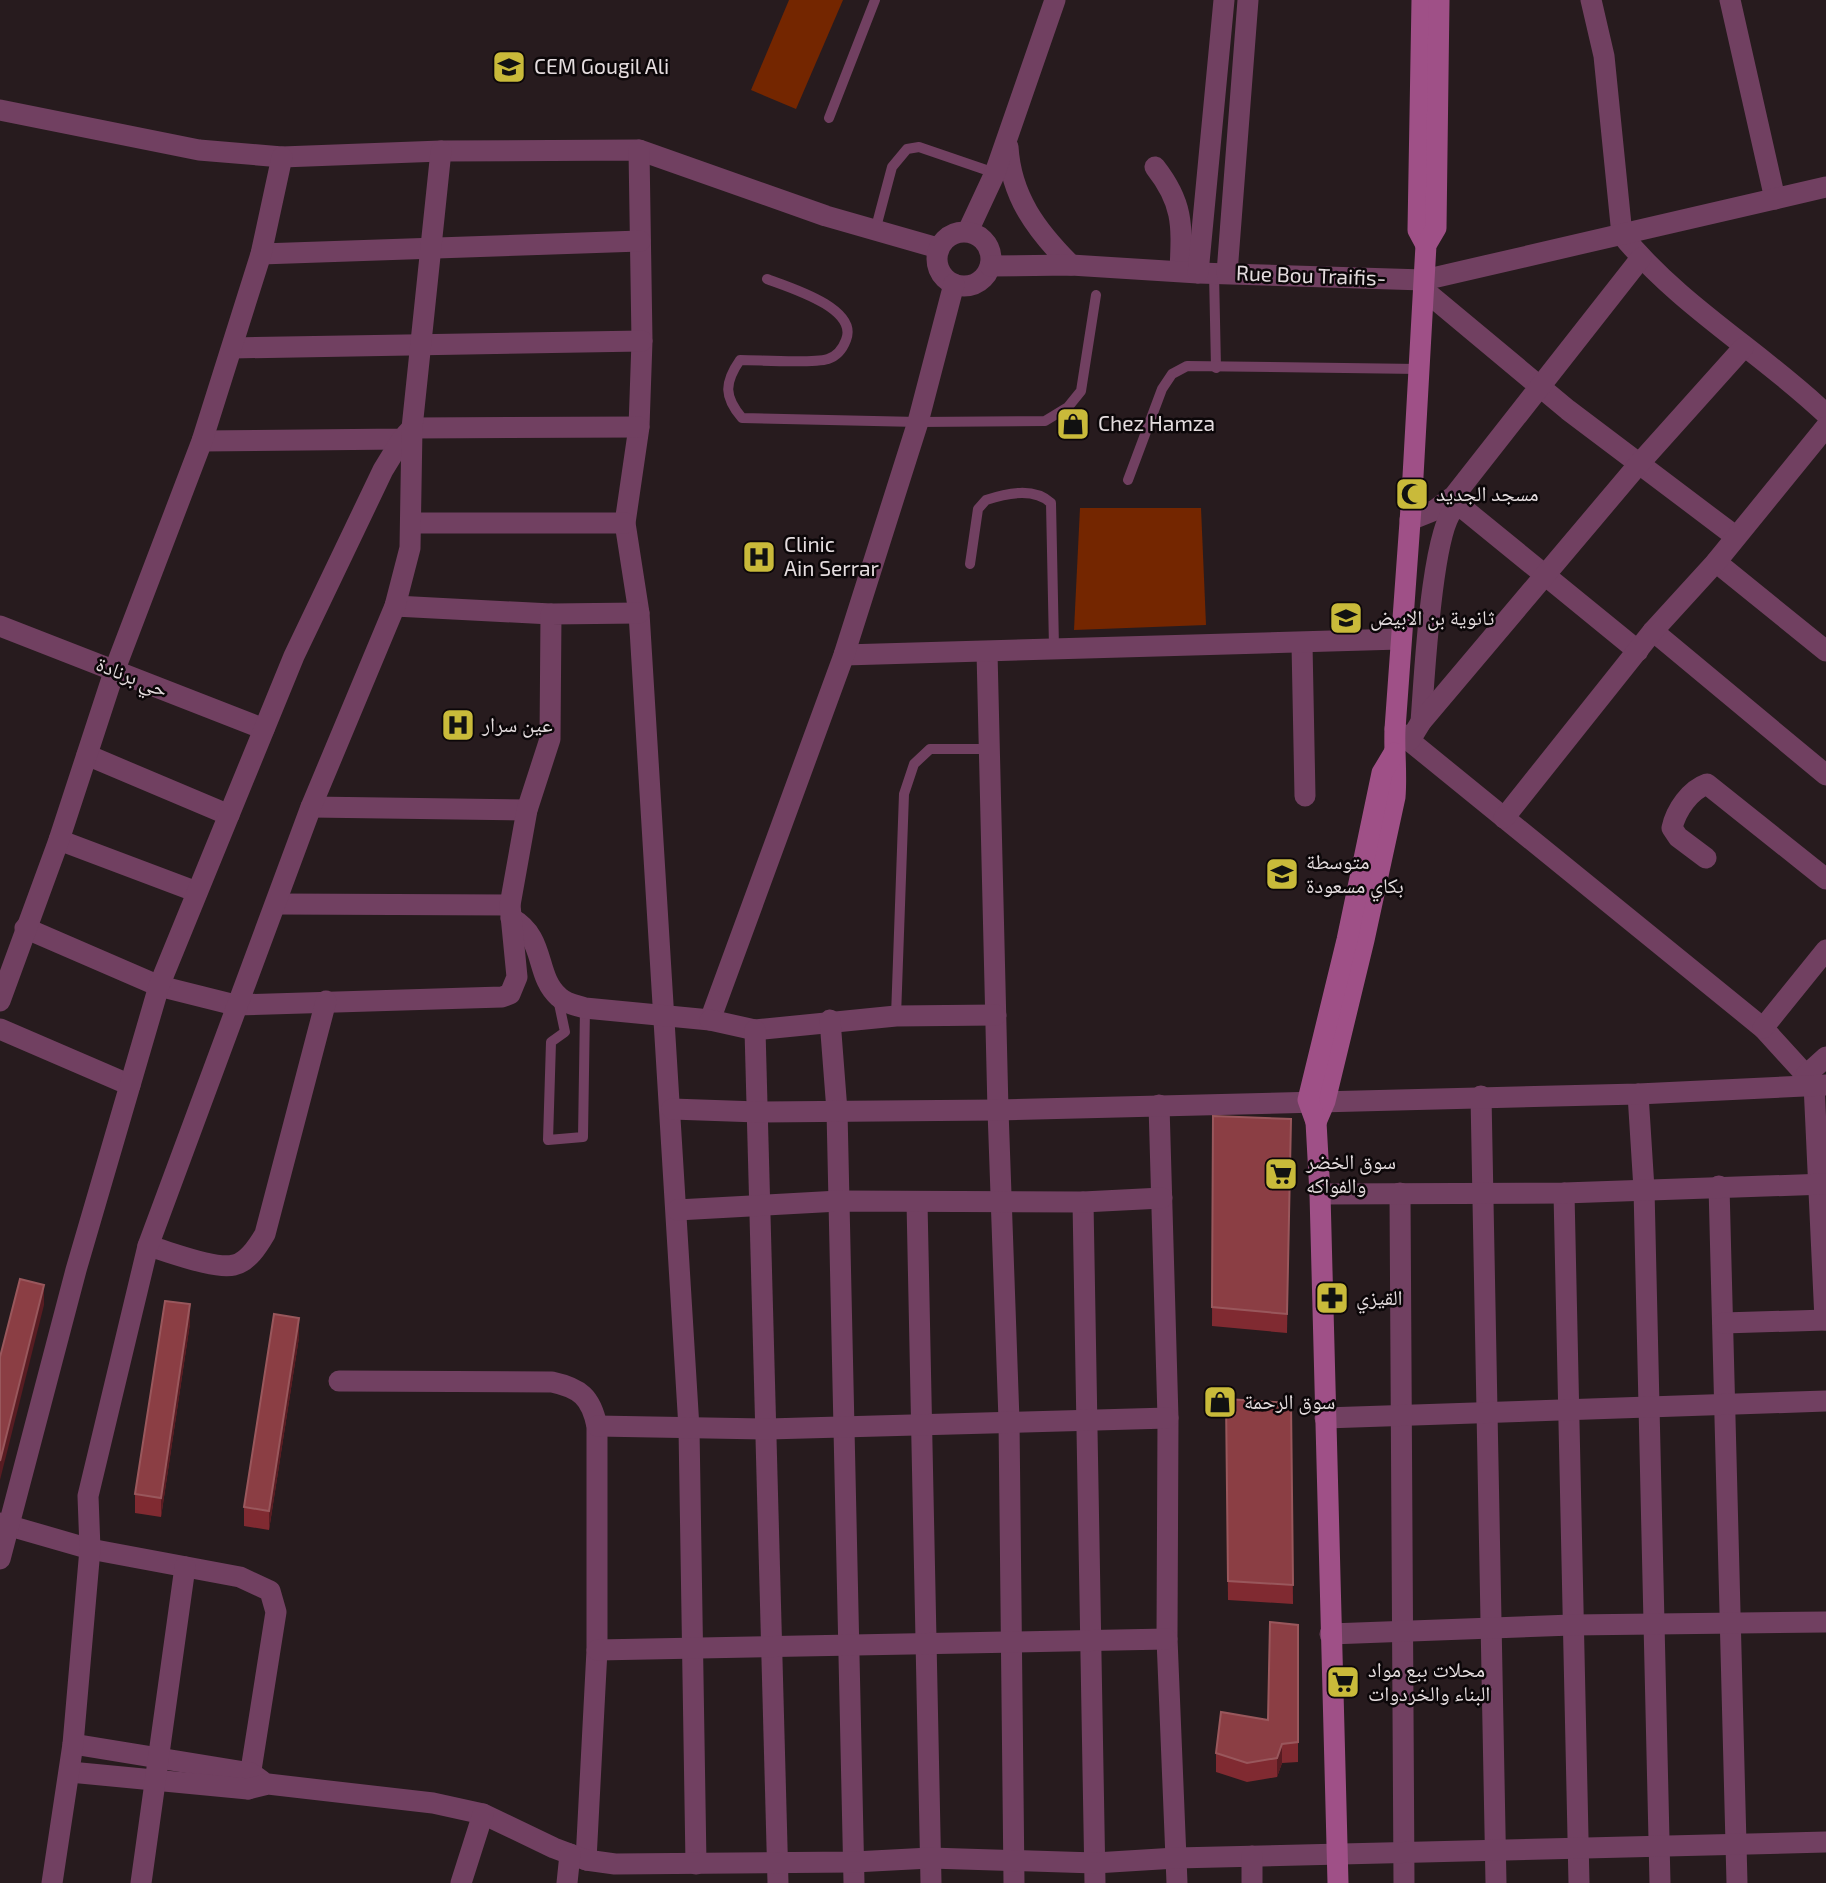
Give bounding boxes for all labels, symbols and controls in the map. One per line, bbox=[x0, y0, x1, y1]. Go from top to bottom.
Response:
school or university icon: CEM Gougil Ali bbox=[490, 48, 528, 86]
place label: CEM Gougil Ali bbox=[534, 53, 669, 78]
street label: Rue Bou Traifis- bbox=[1236, 259, 1387, 290]
shop icon: Chez Hamza bbox=[1054, 405, 1092, 443]
place label: Chez Hamza bbox=[1098, 410, 1215, 435]
mosque icon: مسجد الجديد bbox=[1393, 475, 1431, 513]
place label: مسجد الجديد bbox=[1436, 480, 1539, 505]
place label: Clinic Ain Serrar bbox=[784, 531, 880, 580]
hospital icon: Clinic Ain Serrar bbox=[740, 538, 778, 576]
school or university icon: ثانوية بن الابيض bbox=[1327, 599, 1365, 637]
place label: ثانوية بن الابيض bbox=[1370, 604, 1495, 631]
street label: حي برنادة bbox=[91, 650, 172, 706]
hospital icon: عين سرار bbox=[439, 706, 477, 744]
place label: عين سرار bbox=[481, 711, 553, 738]
place label: متوسطة بكاي مسعودة bbox=[1306, 848, 1404, 902]
school or university icon: متوسطة بكاي مسعودة bbox=[1263, 855, 1301, 893]
place label: سوق الخضر والفواكه bbox=[1305, 1148, 1396, 1197]
supermarket icon: سوق الخضر والفواكه bbox=[1262, 1155, 1300, 1193]
pharmacy icon: القيزي bbox=[1313, 1279, 1351, 1317]
place label: القيزي bbox=[1356, 1284, 1403, 1314]
shop icon: سوق الرحمة bbox=[1201, 1383, 1239, 1421]
place label: سوق الرحمة bbox=[1244, 1388, 1335, 1415]
place label: محلات ببع مواد البناء والخردوات bbox=[1368, 1656, 1490, 1706]
supermarket icon: محلات ببع مواد البناء والخردوات bbox=[1324, 1663, 1362, 1701]

